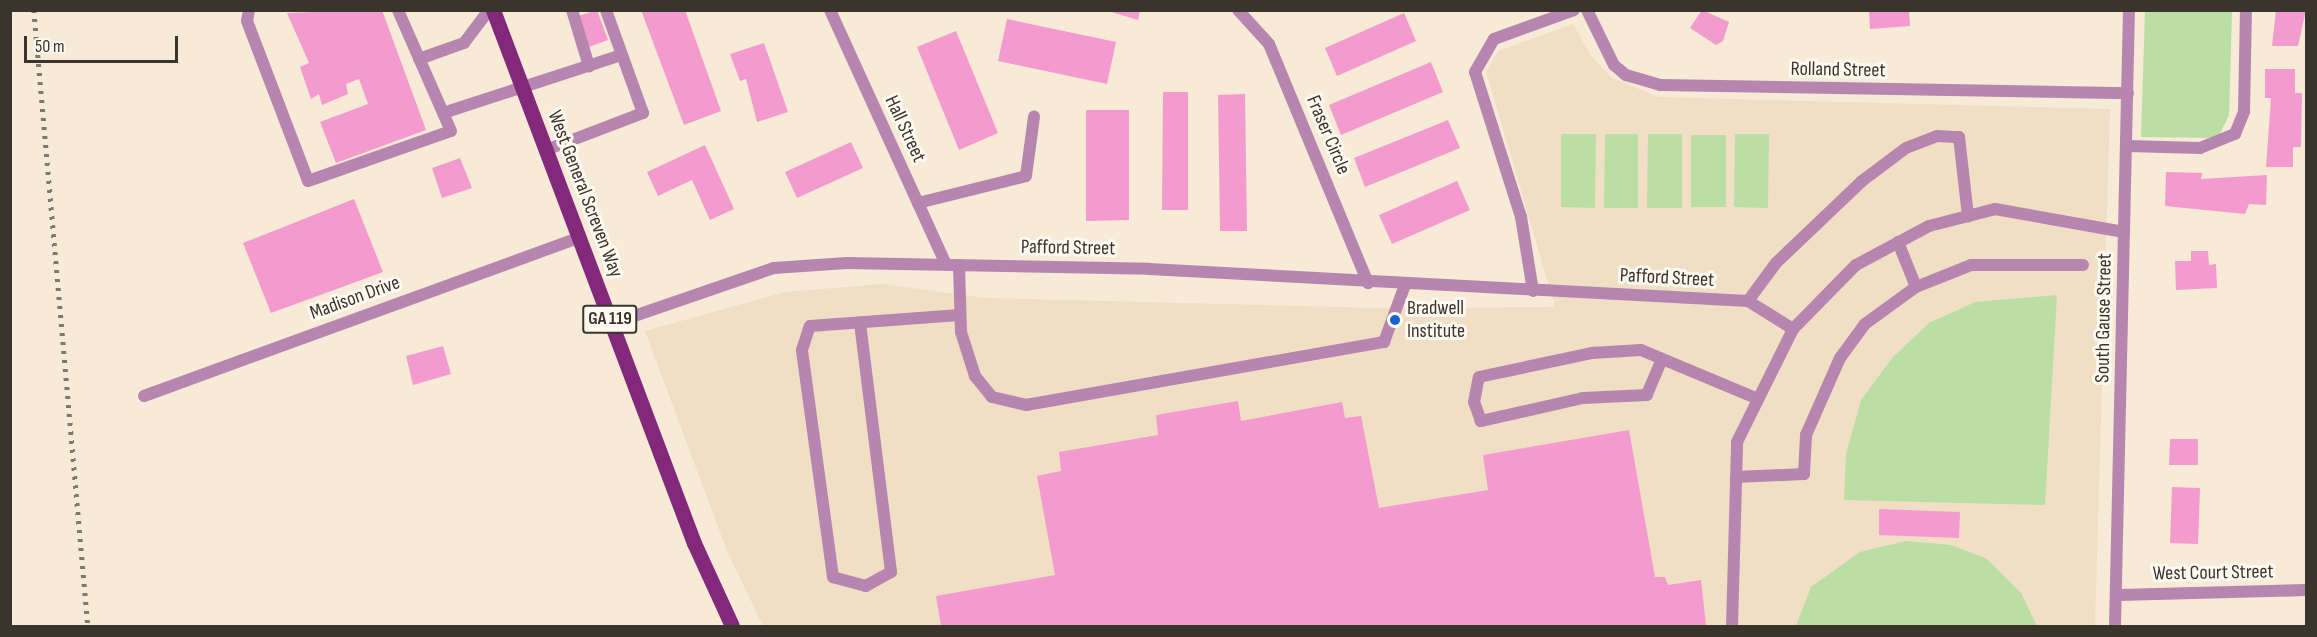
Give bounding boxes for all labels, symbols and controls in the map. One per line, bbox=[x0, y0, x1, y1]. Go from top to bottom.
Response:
scale bar bbox=[27, 24, 182, 62]
text: 50 m bbox=[35, 36, 65, 57]
street label: Rolland Street bbox=[1790, 57, 1886, 83]
street label: Hall Street bbox=[879, 92, 931, 166]
street label: Fraser Circle bbox=[1301, 92, 1355, 178]
street label: West General Screven Way bbox=[542, 107, 628, 281]
street label: Pafford Street bbox=[1021, 235, 1115, 261]
street label: South Gause Street bbox=[2091, 253, 2117, 383]
street label: Pafford Street bbox=[1619, 264, 1715, 292]
street label: Madison Drive bbox=[307, 271, 403, 325]
place label: Bradwell Institute bbox=[1407, 296, 1465, 343]
road number: GA 119 bbox=[582, 304, 638, 334]
marker: Bradwell Institute bbox=[1388, 313, 1402, 327]
street label: West Court Street bbox=[2152, 560, 2274, 586]

